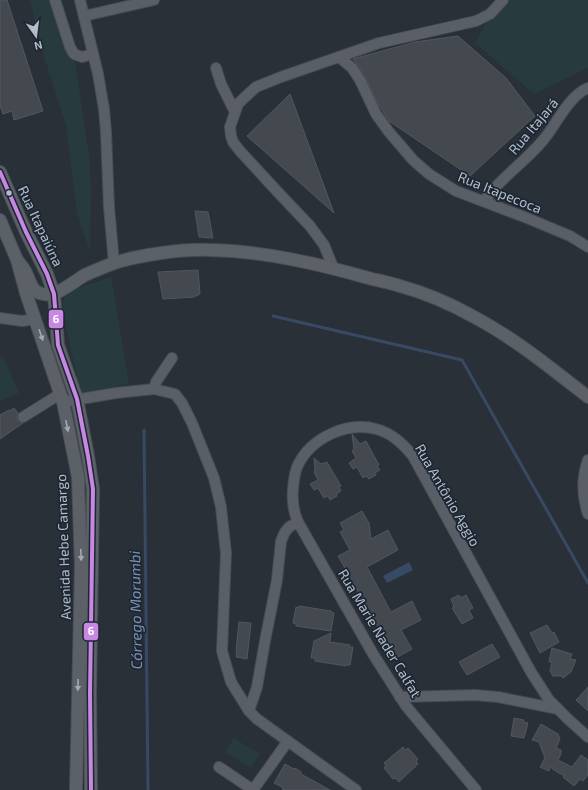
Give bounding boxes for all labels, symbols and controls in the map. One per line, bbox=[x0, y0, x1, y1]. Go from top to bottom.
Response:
north arrow bbox=[16, 16, 56, 56]
text: N bbox=[33, 39, 44, 53]
street label: Rua Itajará bbox=[504, 94, 562, 158]
street label: Rua Itapecoca bbox=[456, 167, 544, 217]
street label: Rua Itapaiúna bbox=[15, 183, 67, 269]
unlabelled marker bbox=[4, 188, 14, 198]
line badge: 6 bbox=[48, 309, 64, 329]
text: 6 bbox=[53, 312, 60, 325]
one-way arrow bbox=[38, 329, 44, 341]
one-way arrow bbox=[65, 420, 71, 432]
street label: Rua Antônio Aggio bbox=[412, 441, 484, 549]
street label: Avenida Hebe Camargo bbox=[52, 474, 74, 620]
one-way arrow bbox=[78, 549, 84, 562]
water label: Córrego Morumbi bbox=[125, 550, 145, 669]
street label: Rua Marie Nader Calfat bbox=[335, 566, 425, 700]
line badge: 6 bbox=[83, 622, 99, 641]
text: 6 bbox=[88, 624, 95, 637]
one-way arrow bbox=[75, 679, 82, 691]

